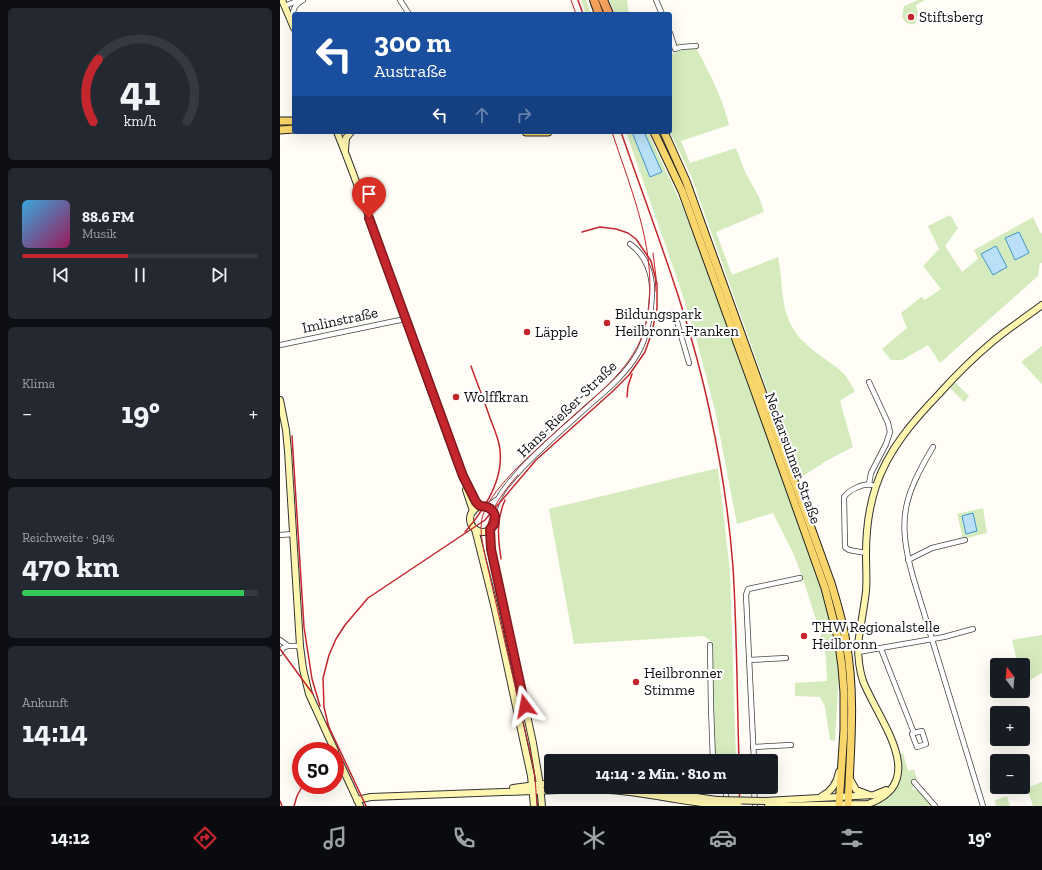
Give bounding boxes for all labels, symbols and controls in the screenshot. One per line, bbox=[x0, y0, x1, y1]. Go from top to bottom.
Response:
place label: Stiftsberg bbox=[919, 8, 983, 26]
marker: Stiftsberg bbox=[906, 12, 916, 22]
text: 300 m bbox=[374, 26, 451, 59]
icon: left bbox=[308, 28, 360, 80]
text: Austraße bbox=[374, 60, 446, 82]
text: 41 bbox=[120, 66, 160, 116]
icon: left bbox=[429, 104, 451, 126]
icon: ahead bbox=[471, 104, 493, 126]
icon: right bbox=[513, 104, 535, 126]
text: km/h bbox=[124, 112, 156, 129]
pin bbox=[352, 177, 386, 218]
icon: arrive bbox=[358, 183, 380, 205]
text: 88.6 FM bbox=[82, 208, 134, 226]
text: Musik bbox=[82, 226, 117, 241]
icon: previous bbox=[50, 264, 72, 286]
icon: pause bbox=[129, 264, 151, 286]
icon: next bbox=[208, 264, 230, 286]
street label: Imlinstraße bbox=[300, 303, 380, 337]
place label: Bildungspark Heilbronn-Franken bbox=[615, 305, 739, 340]
marker: Bildungspark Heilbronn-Franken bbox=[602, 318, 612, 328]
place label: Läpple bbox=[535, 323, 578, 341]
marker: Läpple bbox=[522, 327, 532, 337]
street label: Hans-Rießer-Straße bbox=[514, 357, 620, 461]
text: Klima bbox=[22, 376, 55, 391]
place label: Wolffkran bbox=[464, 388, 529, 406]
street label: Neckarsulmer Straße bbox=[761, 390, 825, 526]
marker: Wolffkran bbox=[451, 392, 461, 402]
text: 19° bbox=[121, 395, 160, 431]
text: − bbox=[22, 400, 32, 427]
text: + bbox=[249, 400, 258, 427]
text: Reichweite · 94% bbox=[22, 530, 115, 545]
text: 470 km bbox=[22, 549, 119, 585]
place label: THW Regionalstelle Heilbronn bbox=[812, 618, 940, 653]
marker: THW Regionalstelle Heilbronn bbox=[799, 631, 809, 641]
north arrow bbox=[990, 658, 1030, 698]
map controls bbox=[990, 658, 1030, 794]
place label: Heilbronner Stimme bbox=[644, 664, 723, 699]
marker: Heilbronner Stimme bbox=[631, 677, 641, 687]
position arrow bbox=[504, 685, 546, 727]
text: Ankunft bbox=[22, 695, 68, 710]
button: + bbox=[990, 706, 1030, 746]
text: 14:14 bbox=[22, 714, 88, 750]
speed limit sign: 50 bbox=[292, 742, 344, 794]
button: − bbox=[990, 754, 1030, 794]
text: 14:14 · 2 Min. · 810 m bbox=[596, 765, 726, 783]
icon: directions bbox=[191, 824, 219, 852]
icon: music bbox=[321, 824, 349, 852]
icon: phone bbox=[450, 824, 478, 852]
icon: climate bbox=[580, 824, 608, 852]
icon: car bbox=[709, 824, 737, 852]
icon: filters bbox=[838, 824, 866, 852]
text: 14:12 bbox=[51, 827, 90, 849]
text: 19° bbox=[968, 827, 991, 849]

